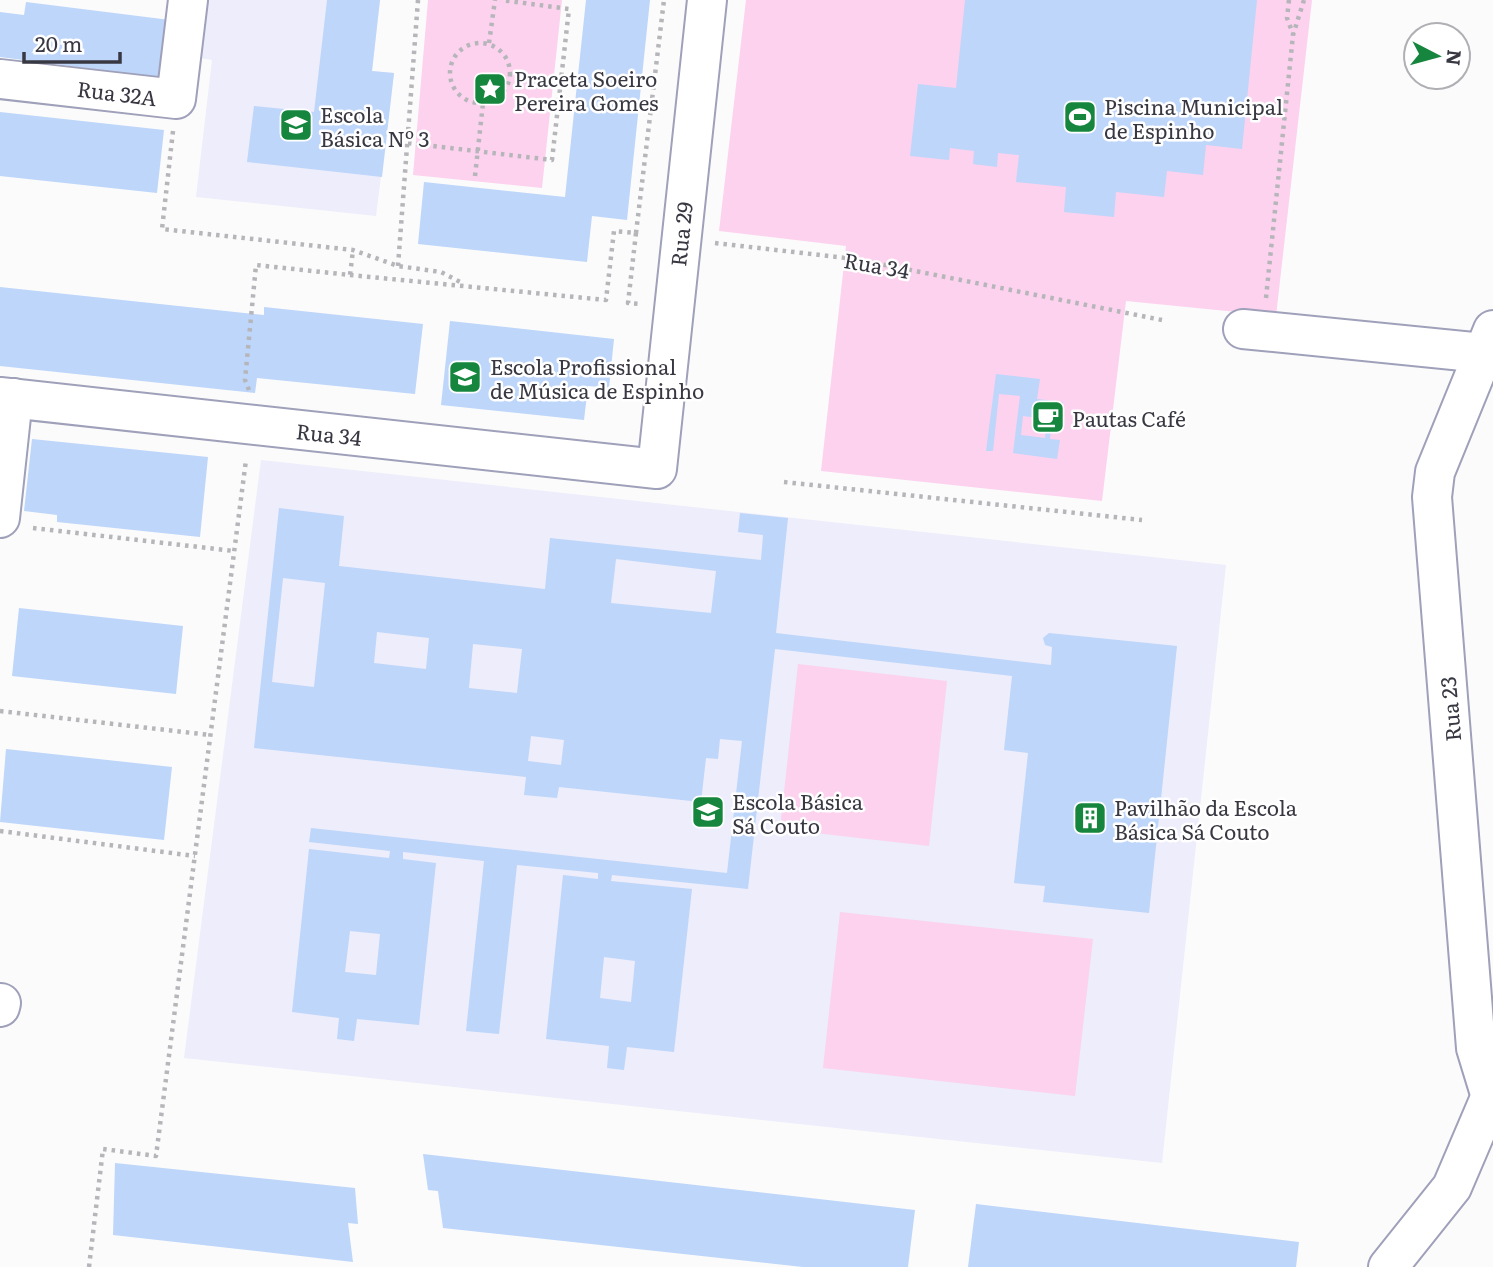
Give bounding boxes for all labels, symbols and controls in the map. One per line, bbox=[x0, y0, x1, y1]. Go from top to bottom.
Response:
scale bar bbox=[24, 21, 121, 65]
north arrow bbox=[1402, 21, 1472, 91]
text: 20 m bbox=[35, 27, 82, 58]
text: N bbox=[1440, 48, 1470, 67]
place label: Praceta Soeiro Pereira Gomes bbox=[514, 62, 659, 117]
place icon: Praceta Soeiro Pereira Gomes bbox=[471, 70, 509, 108]
street label: Rua 32A bbox=[75, 72, 159, 112]
place label: Piscina Municipal de Espinho bbox=[1104, 90, 1283, 145]
place label: Escola Básica Nº 3 bbox=[320, 98, 430, 153]
sports icon: Piscina Municipal de Espinho bbox=[1061, 98, 1099, 136]
school or university icon: Escola Básica Nº 3 bbox=[277, 106, 315, 144]
street label: Rua 29 bbox=[661, 200, 699, 268]
street label: Rua 34 bbox=[842, 243, 913, 285]
place label: Escola Profissional de Música de Espinho bbox=[490, 350, 704, 405]
school or university icon: Escola Profissional de Música de Espinho bbox=[446, 358, 484, 396]
cafe icon: Pautas Café bbox=[1029, 398, 1067, 436]
place label: Pautas Café bbox=[1072, 402, 1186, 433]
street label: Rua 34 bbox=[295, 414, 364, 452]
street label: Rua 23 bbox=[1431, 675, 1467, 743]
place label: Escola Básica Sá Couto bbox=[732, 785, 864, 840]
place label: Pavilhão da Escola Básica Sá Couto bbox=[1114, 791, 1298, 846]
school or university icon: Escola Básica Sá Couto bbox=[689, 793, 727, 831]
building icon: Pavilhão da Escola Básica Sá Couto bbox=[1071, 799, 1109, 837]

